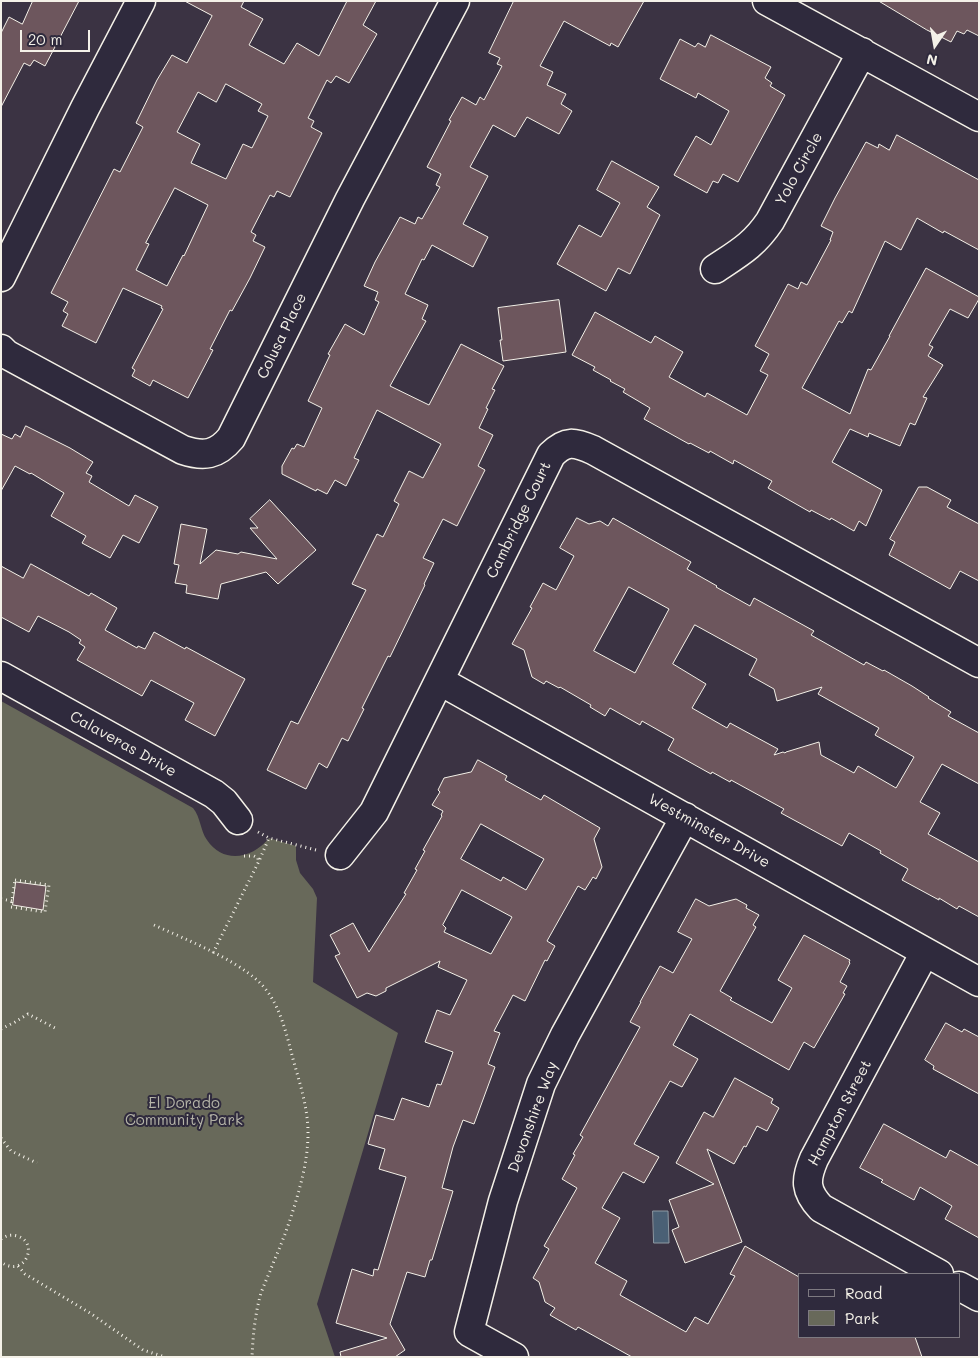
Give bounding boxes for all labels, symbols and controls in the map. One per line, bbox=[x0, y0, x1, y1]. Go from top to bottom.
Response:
scale bar bbox=[22, 20, 92, 52]
north arrow bbox=[910, 20, 960, 70]
text: 20 m bbox=[28, 29, 62, 49]
text: N bbox=[925, 50, 939, 71]
street label: Yolo Circle bbox=[772, 129, 826, 209]
street label: Colusa Place bbox=[253, 290, 311, 382]
street label: Cambridge Court bbox=[483, 459, 555, 581]
street label: Calaveras Drive bbox=[67, 707, 179, 781]
street label: Westminster Drive bbox=[645, 790, 773, 872]
street label: Hampton Street bbox=[804, 1057, 876, 1169]
street label: Devonshire Way bbox=[505, 1059, 561, 1175]
park label: El Dorado Community Park bbox=[125, 1094, 243, 1129]
legend bbox=[798, 1273, 960, 1338]
text: Road bbox=[845, 1283, 882, 1303]
text: Park bbox=[845, 1308, 879, 1328]

